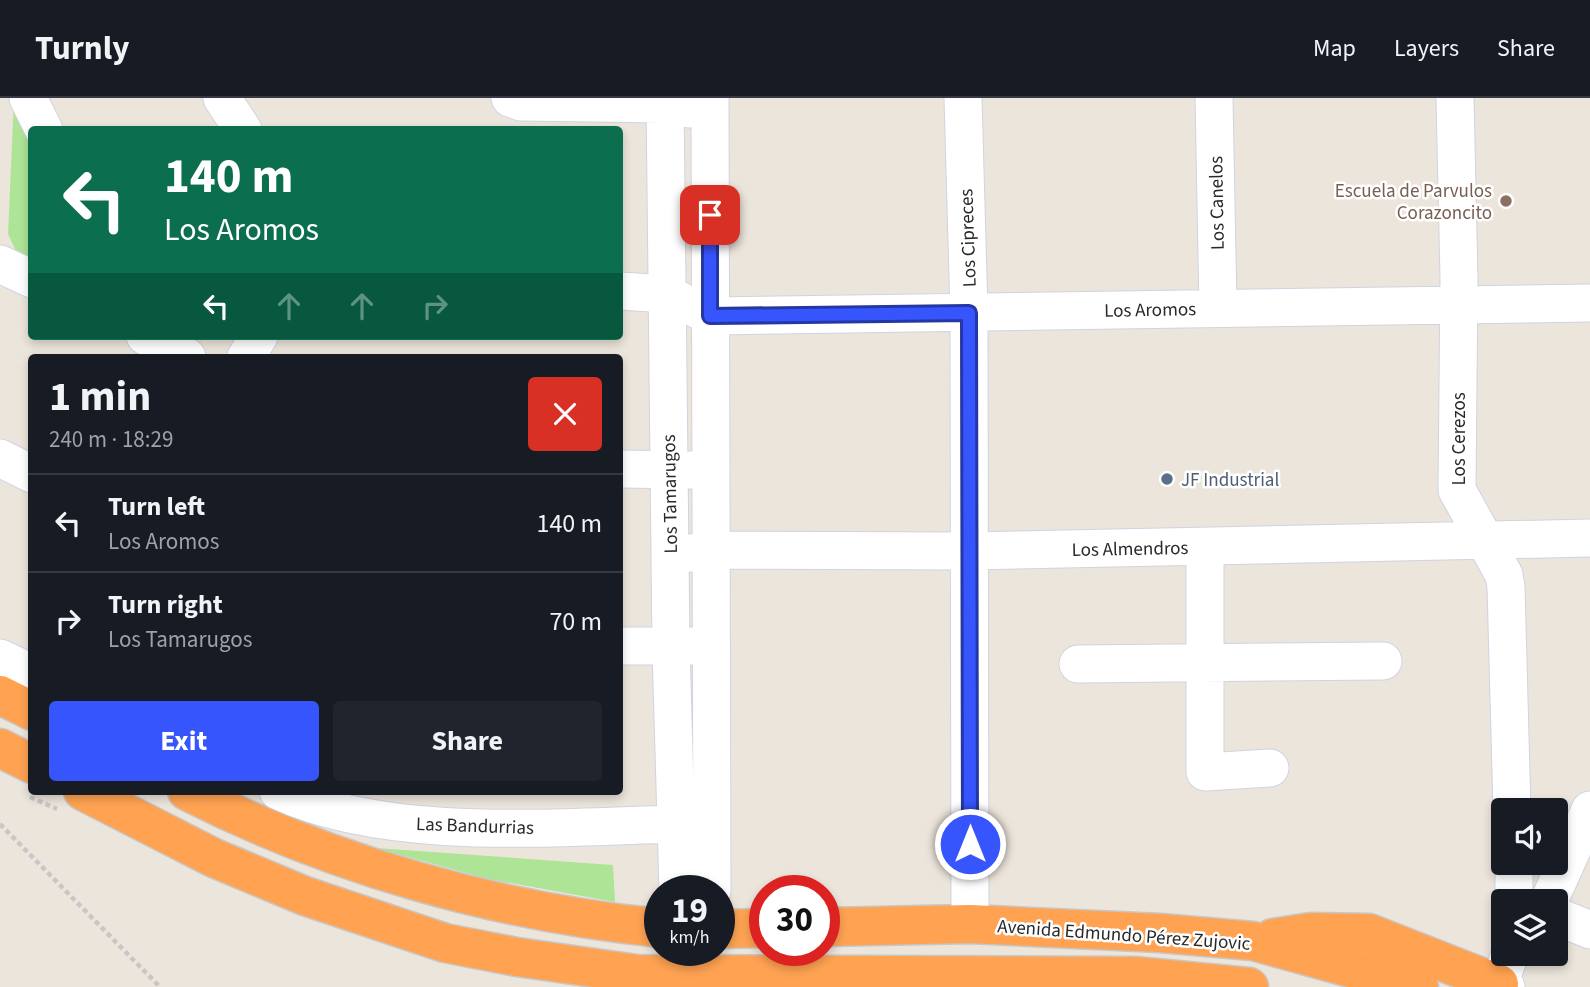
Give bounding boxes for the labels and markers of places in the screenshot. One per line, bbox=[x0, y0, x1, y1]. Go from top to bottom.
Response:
place label: Escuela de Parvulos Corazoncito bbox=[1335, 178, 1492, 227]
pin bbox=[680, 185, 740, 245]
marker: Escuela de Parvulos Corazoncito bbox=[1498, 193, 1514, 209]
place label: JF Industrial bbox=[1181, 467, 1279, 494]
marker: JF Industrial bbox=[1159, 471, 1175, 487]

